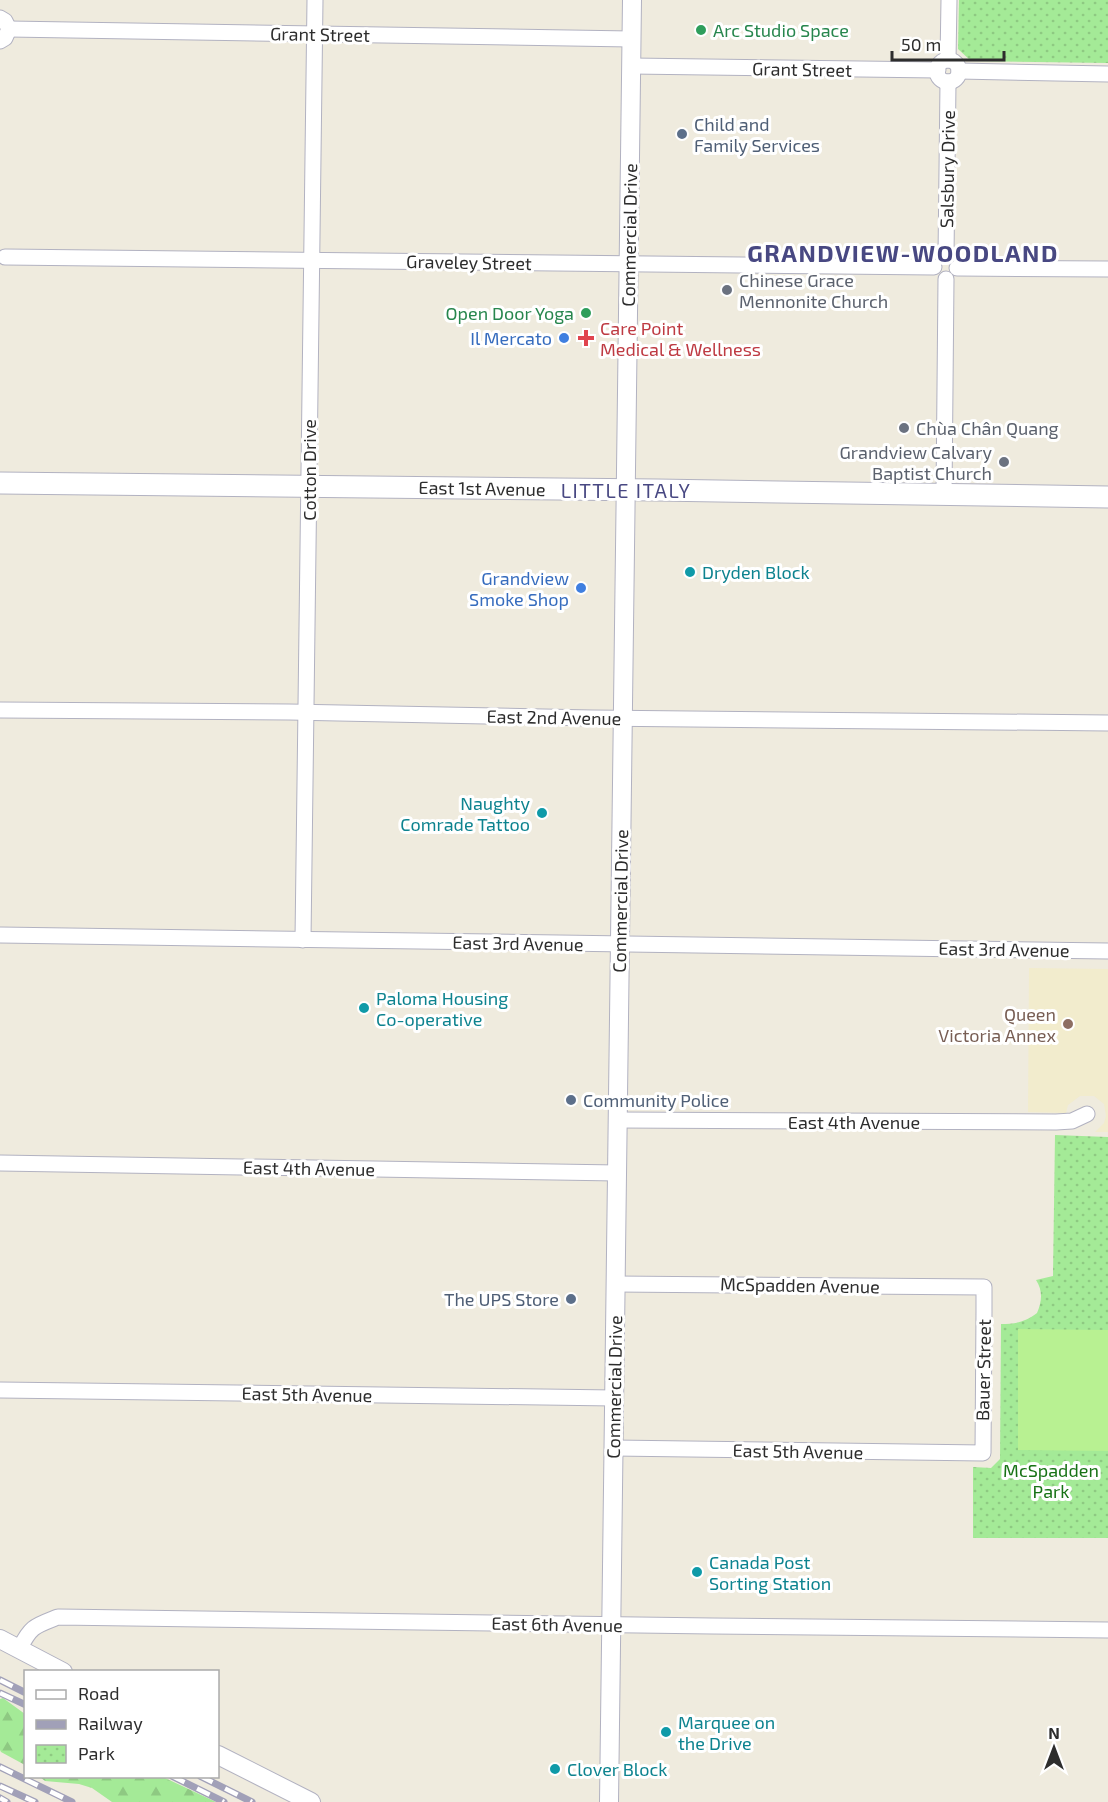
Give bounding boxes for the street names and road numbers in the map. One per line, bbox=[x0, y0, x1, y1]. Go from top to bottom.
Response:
street label: Grant Street bbox=[270, 22, 370, 46]
street label: Grant Street bbox=[752, 57, 852, 81]
street label: Salsbury Drive bbox=[935, 110, 959, 228]
street label: Commercial Drive bbox=[617, 163, 641, 307]
street label: Graveley Street bbox=[406, 250, 532, 274]
street label: Cotton Drive bbox=[298, 419, 320, 521]
street label: East 1st Avenue bbox=[418, 476, 546, 500]
street label: East 2nd Avenue bbox=[486, 705, 622, 729]
street label: Commercial Drive bbox=[608, 829, 632, 973]
street label: East 3rd Avenue bbox=[452, 931, 584, 955]
street label: East 3rd Avenue bbox=[938, 937, 1070, 961]
street label: East 4th Avenue bbox=[788, 1111, 920, 1133]
street label: East 4th Avenue bbox=[243, 1156, 375, 1180]
street label: McSpadden Avenue bbox=[720, 1273, 880, 1297]
street label: Commercial Drive bbox=[602, 1315, 626, 1459]
street label: Bauer Street bbox=[971, 1319, 995, 1421]
street label: East 5th Avenue bbox=[241, 1382, 373, 1406]
street label: East 5th Avenue bbox=[732, 1439, 864, 1463]
street label: East 6th Avenue bbox=[491, 1612, 623, 1636]

